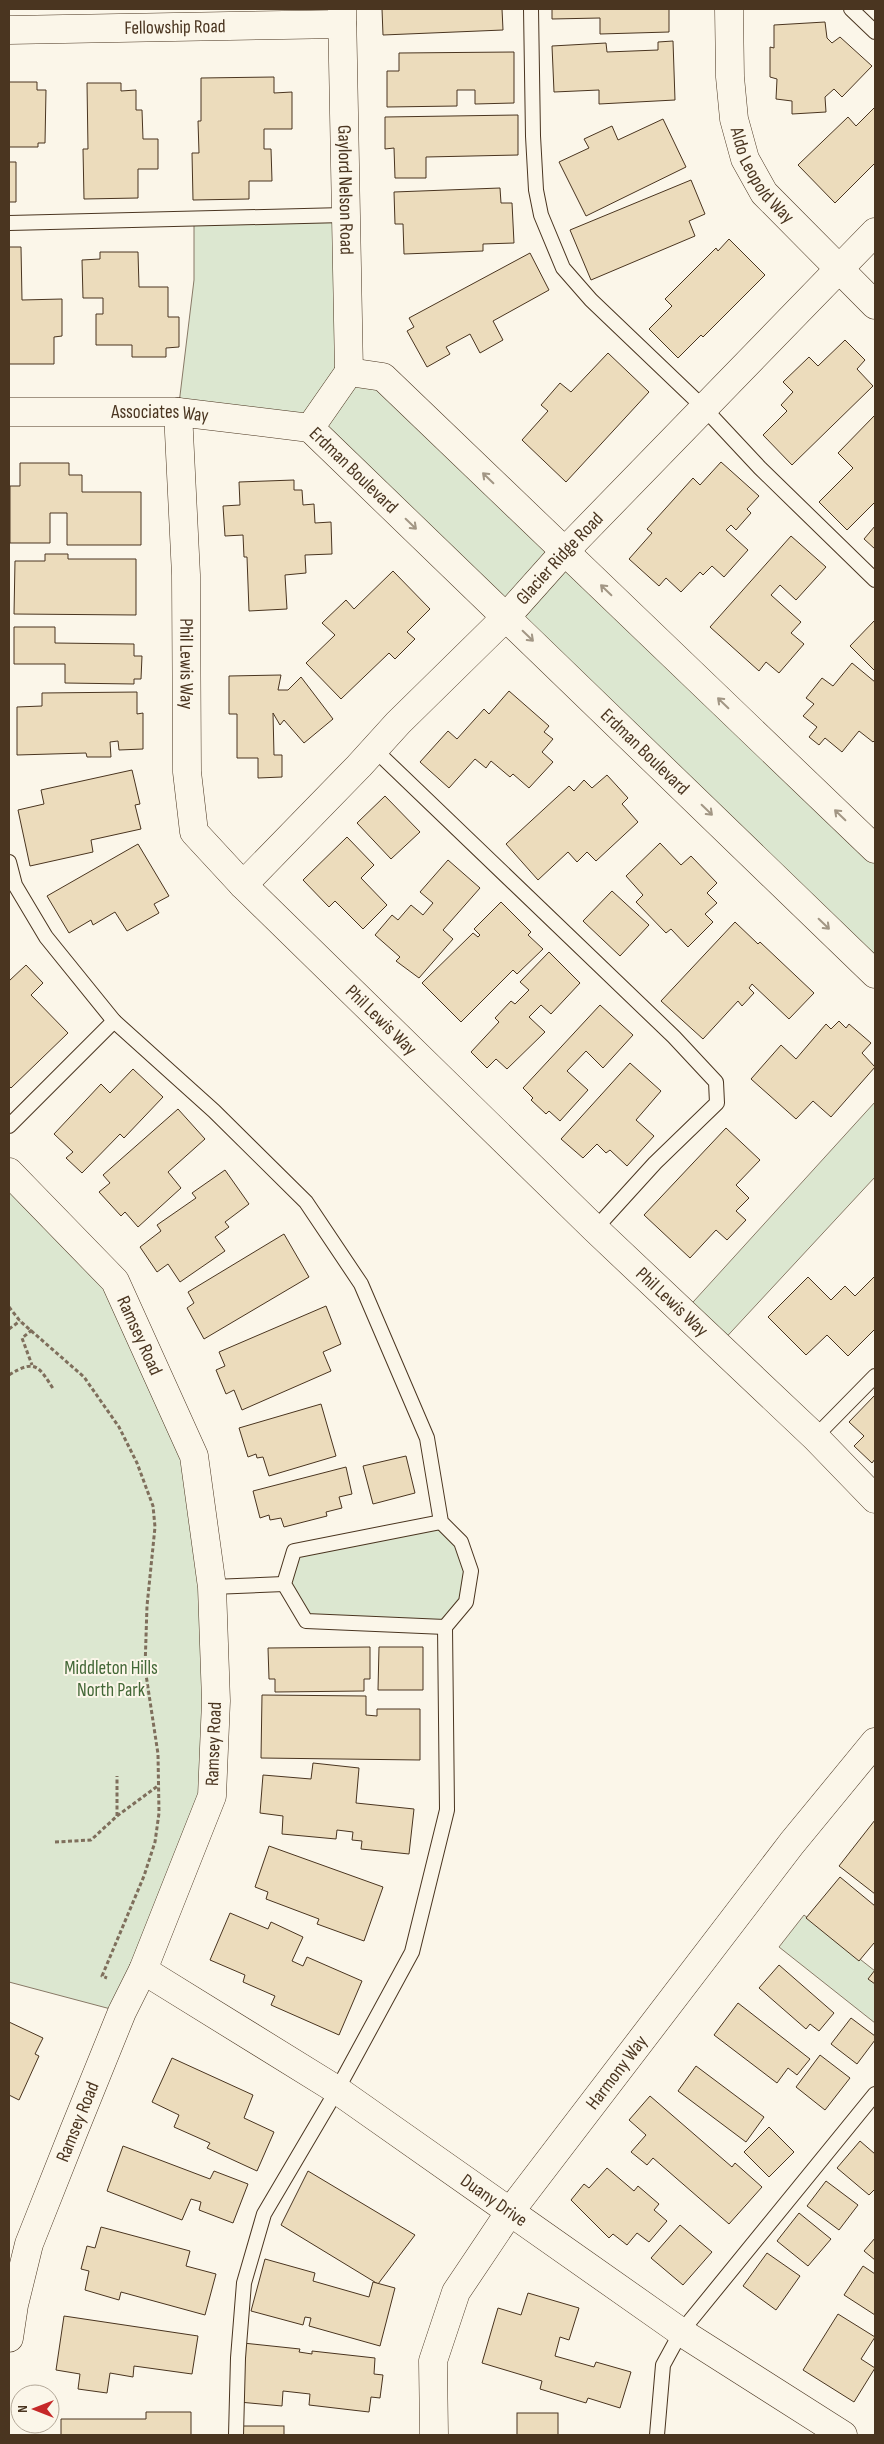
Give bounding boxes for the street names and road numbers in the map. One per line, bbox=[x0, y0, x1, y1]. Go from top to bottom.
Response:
street label: Fellowship Road bbox=[124, 15, 226, 39]
street label: Aldo Leopold Way bbox=[725, 124, 800, 229]
street label: Gaylord Nelson Road bbox=[333, 125, 358, 255]
street label: Associates Way bbox=[110, 401, 211, 427]
street label: Erdman Boulevard bbox=[305, 422, 403, 518]
street label: Glacier Ridge Road bbox=[511, 507, 608, 609]
street label: Phil Lewis Way bbox=[175, 618, 198, 710]
street label: Erdman Boulevard bbox=[596, 704, 694, 800]
street label: Phil Lewis Way bbox=[341, 980, 422, 1061]
street label: Phil Lewis Way bbox=[631, 1262, 714, 1342]
street label: Ramsey Road bbox=[112, 1292, 168, 1379]
street label: Ramsey Road bbox=[201, 1701, 227, 1787]
street label: Harmony Way bbox=[581, 2030, 653, 2114]
street label: Ramsey Road bbox=[52, 2079, 104, 2165]
street label: Duany Drive bbox=[456, 2169, 532, 2232]

